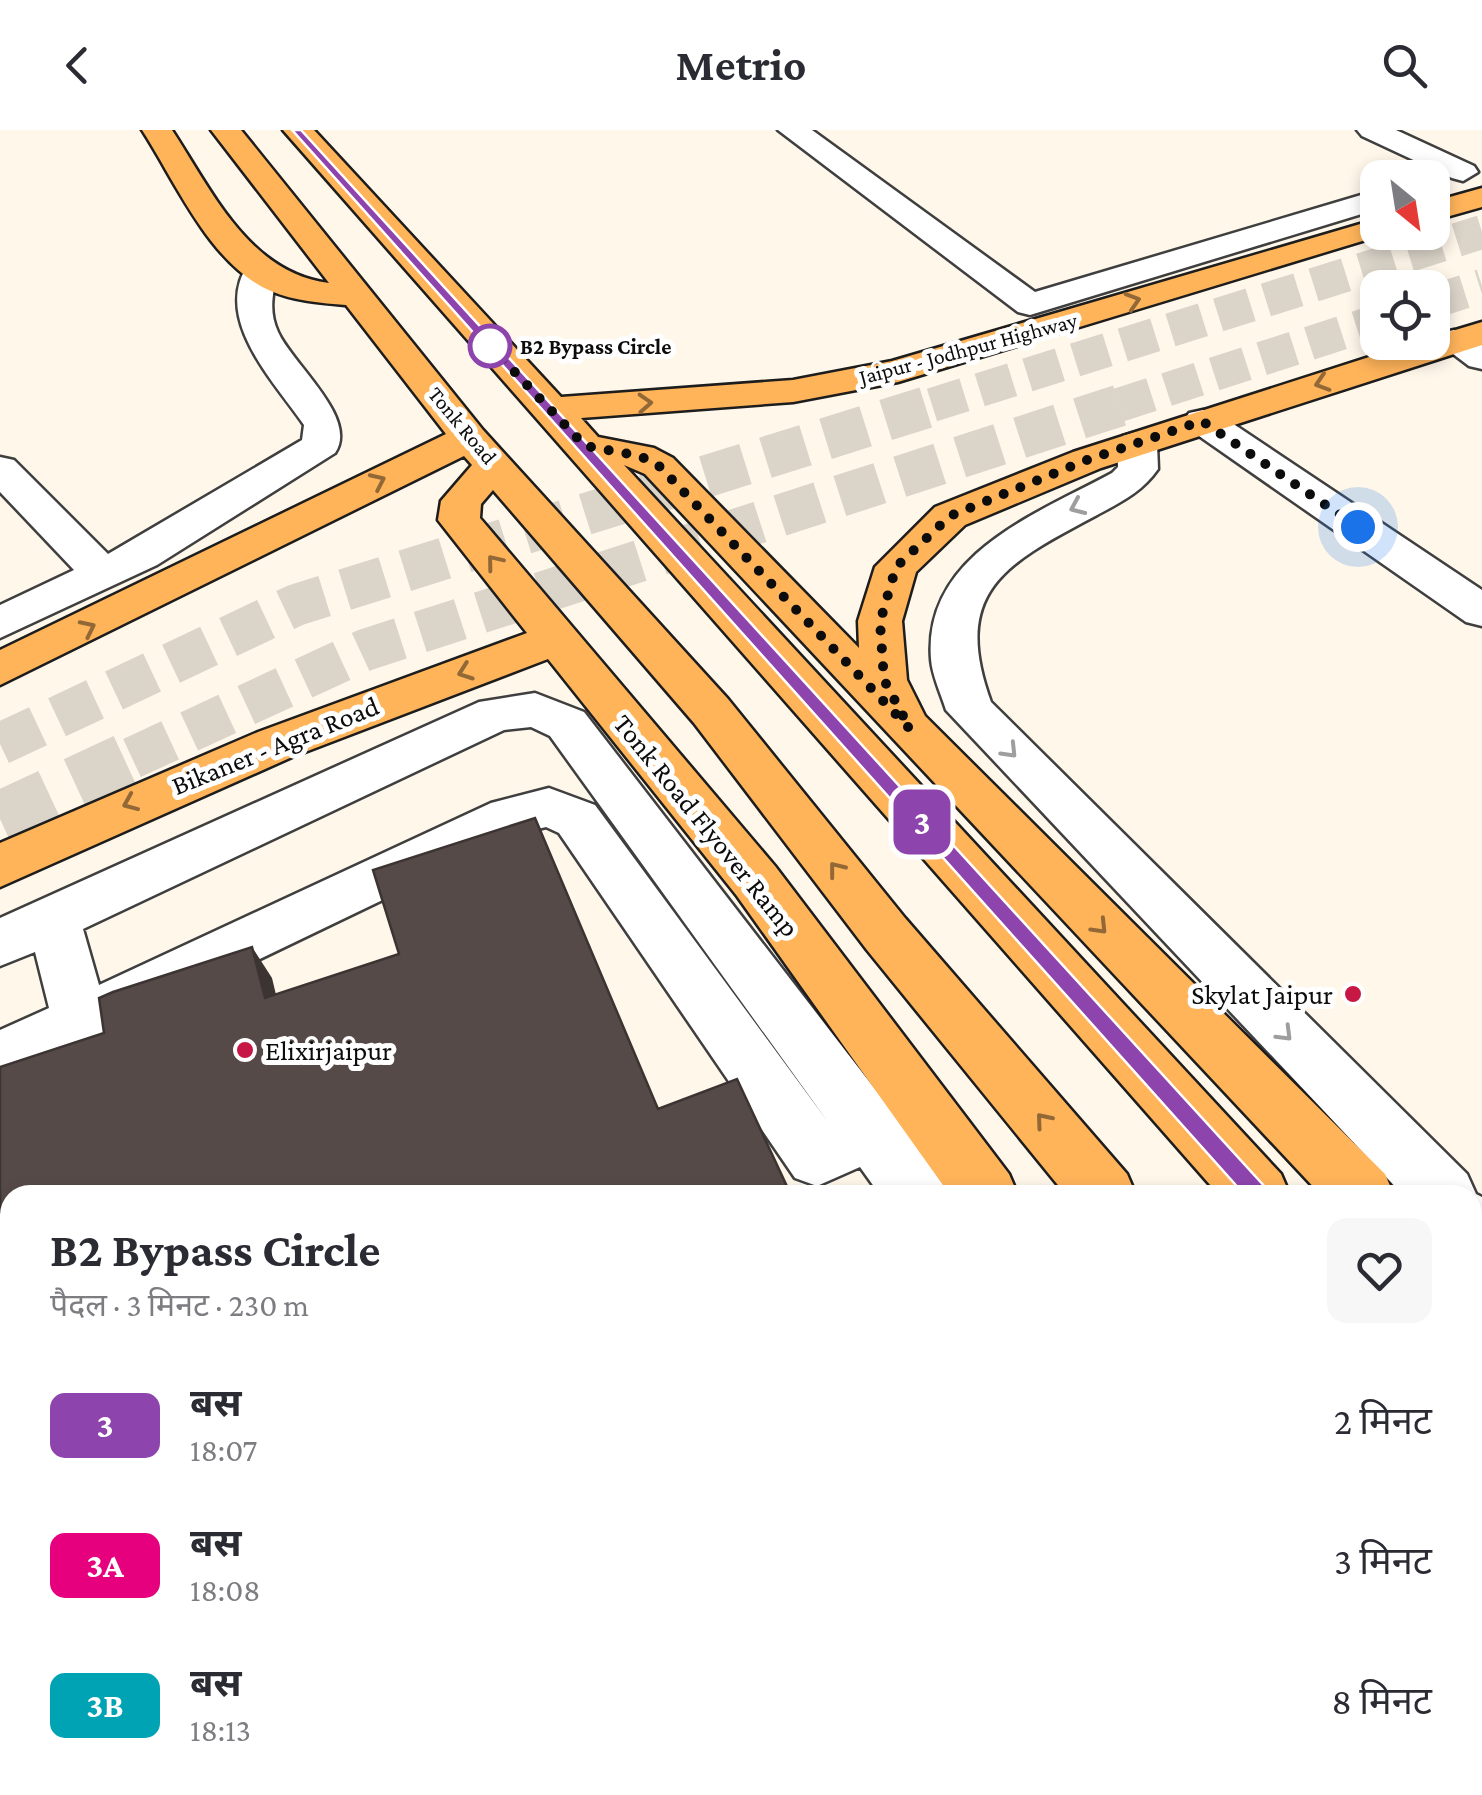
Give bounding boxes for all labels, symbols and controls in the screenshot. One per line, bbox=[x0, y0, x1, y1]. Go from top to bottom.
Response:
icon: back bbox=[50, 38, 105, 93]
icon: search bbox=[1377, 38, 1432, 93]
text: Metrio bbox=[676, 40, 806, 90]
north arrow bbox=[1360, 160, 1450, 250]
map controls bbox=[1360, 160, 1450, 360]
button: locate bbox=[1360, 270, 1450, 360]
one-way arrow bbox=[1123, 292, 1140, 313]
street label: Jaipur - Jodhpur Highway bbox=[855, 307, 1081, 390]
marker: B2 Bypass Circle bbox=[469, 325, 511, 367]
place label: B2 Bypass Circle bbox=[520, 334, 671, 359]
one-way arrow bbox=[1315, 372, 1332, 392]
street label: Tonk Road bbox=[423, 382, 502, 469]
one-way arrow bbox=[638, 393, 654, 414]
one-way arrow bbox=[368, 473, 386, 493]
one-way arrow bbox=[1070, 495, 1088, 515]
your location bbox=[1333, 502, 1383, 552]
one-way arrow bbox=[488, 556, 506, 574]
one-way arrow bbox=[78, 621, 96, 641]
one-way arrow bbox=[458, 660, 475, 681]
street label: Bikaner - Agra Road bbox=[167, 690, 383, 801]
street label: Tonk Road Flyover Ramp bbox=[607, 708, 806, 943]
one-way arrow bbox=[998, 739, 1016, 758]
line badge: 3 bbox=[890, 790, 954, 854]
one-way arrow bbox=[122, 792, 140, 812]
text: 3 bbox=[913, 803, 931, 842]
one-way arrow bbox=[830, 863, 848, 881]
one-way arrow bbox=[1088, 915, 1106, 933]
place label: Skylat Jaipur bbox=[1191, 979, 1333, 1010]
marker: Skylat Jaipur bbox=[1342, 983, 1364, 1005]
one-way arrow bbox=[1274, 1023, 1292, 1041]
place label: Elixirjaipur bbox=[265, 1035, 392, 1066]
marker: Elixirjaipur bbox=[234, 1039, 256, 1061]
one-way arrow bbox=[1037, 1113, 1055, 1131]
button: heart bbox=[1327, 1218, 1432, 1323]
text: B2 Bypass Circle bbox=[50, 1223, 380, 1276]
text: पैदल · 3 मिनट · 230 m bbox=[50, 1287, 309, 1323]
text: बस bbox=[190, 1382, 242, 1424]
text: 2 मिनट bbox=[1334, 1400, 1432, 1442]
text: 3 bbox=[96, 1406, 114, 1445]
text: 18:07 bbox=[190, 1432, 257, 1468]
text: बस bbox=[190, 1522, 242, 1564]
text: 3 मिनट bbox=[1334, 1540, 1432, 1582]
text: 3A bbox=[86, 1546, 124, 1585]
text: 18:08 bbox=[190, 1572, 260, 1608]
text: बस bbox=[190, 1662, 242, 1704]
text: 8 मिनट bbox=[1332, 1680, 1432, 1722]
text: 3B bbox=[86, 1686, 124, 1725]
text: 18:13 bbox=[190, 1712, 251, 1748]

